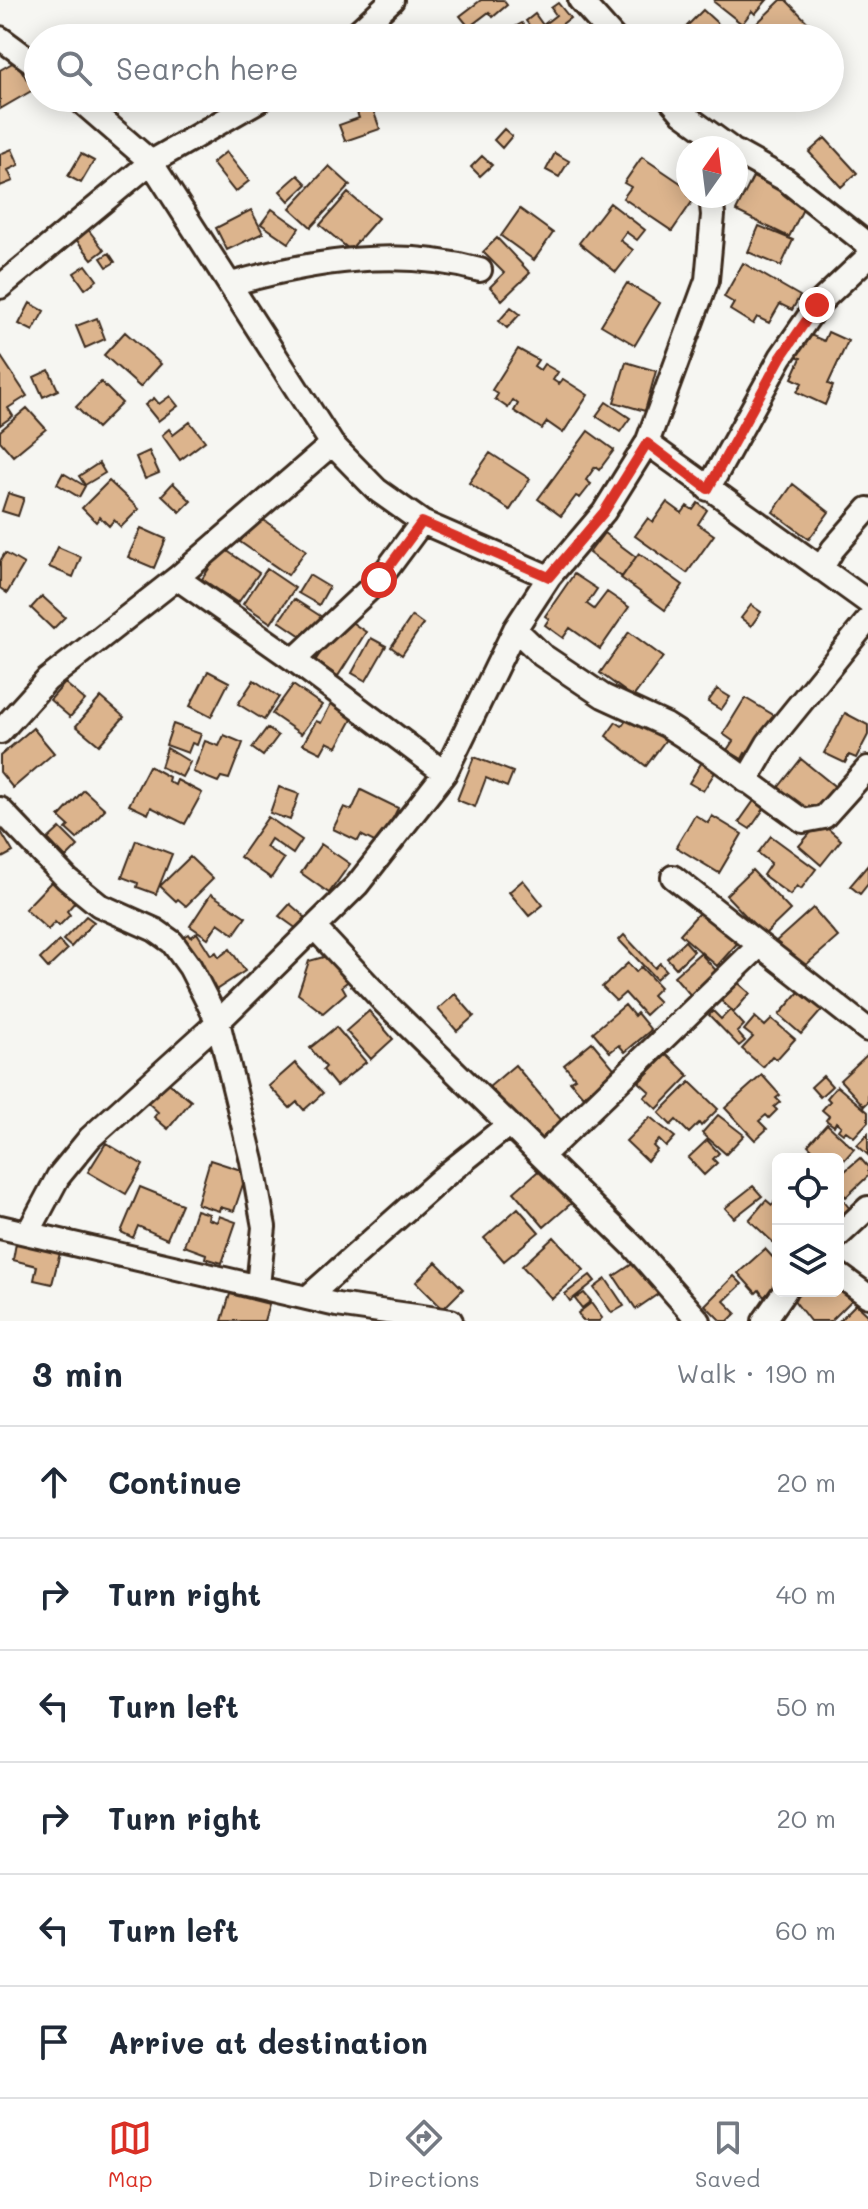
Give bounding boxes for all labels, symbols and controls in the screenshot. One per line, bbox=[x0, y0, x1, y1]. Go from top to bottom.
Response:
search box bbox=[24, 24, 844, 112]
icon: search bbox=[52, 46, 96, 90]
text: Search here bbox=[116, 48, 299, 88]
north arrow bbox=[676, 136, 748, 208]
route end bbox=[799, 287, 835, 323]
route start bbox=[361, 562, 397, 598]
map controls bbox=[772, 1153, 844, 1297]
button: locate bbox=[772, 1153, 844, 1225]
button: layers bbox=[772, 1225, 844, 1297]
text: 3 min bbox=[32, 1351, 123, 1396]
text: Walk · 190 m bbox=[677, 1356, 836, 1390]
icon: ahead bbox=[32, 1460, 76, 1504]
text: Continue bbox=[108, 1462, 241, 1502]
text: 20 m bbox=[776, 1465, 836, 1499]
icon: right bbox=[32, 1572, 76, 1616]
text: Turn right bbox=[108, 1574, 261, 1614]
text: 40 m bbox=[776, 1577, 836, 1611]
icon: left bbox=[32, 1684, 76, 1728]
text: Turn left bbox=[108, 1686, 239, 1726]
text: 50 m bbox=[776, 1689, 836, 1723]
icon: right bbox=[32, 1796, 76, 1840]
text: Turn right bbox=[108, 1798, 261, 1838]
text: 20 m bbox=[776, 1801, 836, 1835]
icon: left bbox=[32, 1908, 76, 1952]
text: Turn left bbox=[108, 1910, 239, 1950]
text: 60 m bbox=[775, 1913, 836, 1947]
icon: arrive bbox=[32, 2020, 76, 2064]
text: Arrive at destination bbox=[108, 2022, 428, 2062]
tab: Map bbox=[108, 2116, 153, 2193]
tab: Directions bbox=[368, 2116, 480, 2193]
tab: Saved bbox=[695, 2116, 760, 2193]

